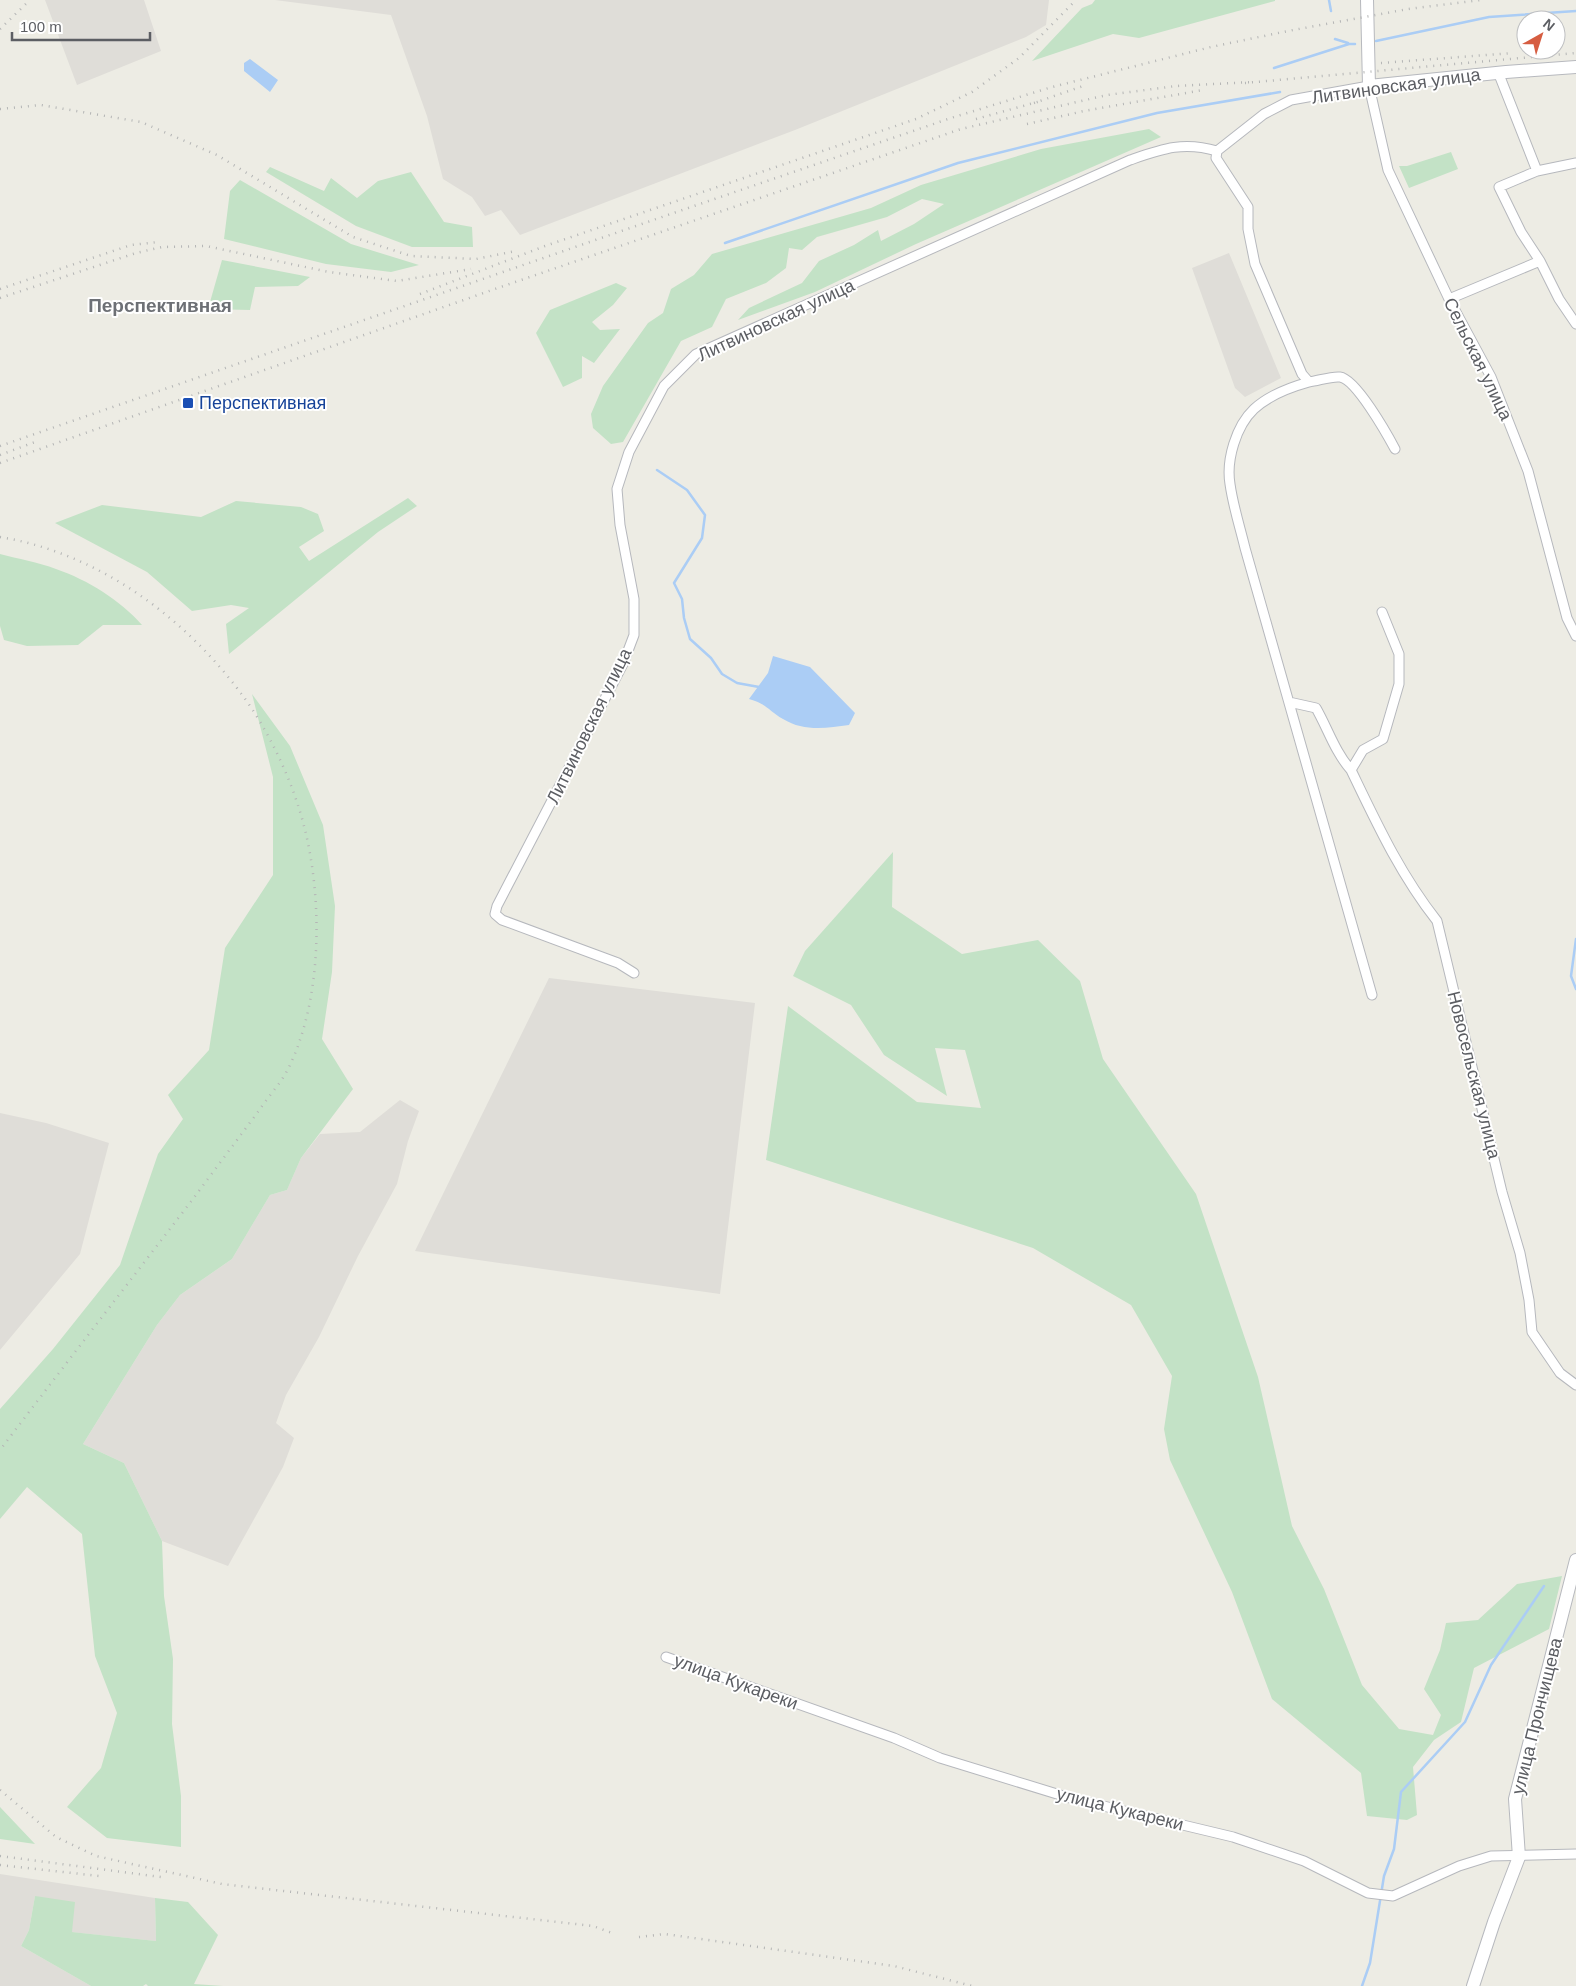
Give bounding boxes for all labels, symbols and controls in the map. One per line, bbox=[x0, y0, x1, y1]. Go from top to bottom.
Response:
scale bar bbox=[12, 10, 150, 42]
north arrow bbox=[1516, 10, 1566, 60]
text: N bbox=[1540, 15, 1558, 34]
text: 100 m bbox=[20, 18, 62, 35]
street label: Литвиновская улица bbox=[1310, 64, 1483, 108]
street label: Литвиновская улица bbox=[694, 274, 858, 365]
street label: Сельская улица bbox=[1440, 294, 1517, 424]
district label: Перспективная bbox=[88, 295, 232, 316]
place label: Перспективная bbox=[199, 393, 326, 413]
marker: Перспективная bbox=[181, 396, 195, 410]
street label: Литвиновская улица bbox=[543, 644, 636, 807]
street label: Новосельская улица bbox=[1443, 989, 1505, 1162]
street label: улица Прончищева bbox=[1508, 1635, 1566, 1796]
street label: улица Кукареки bbox=[671, 1650, 801, 1714]
street label: улица Кукареки bbox=[1054, 1784, 1186, 1834]

